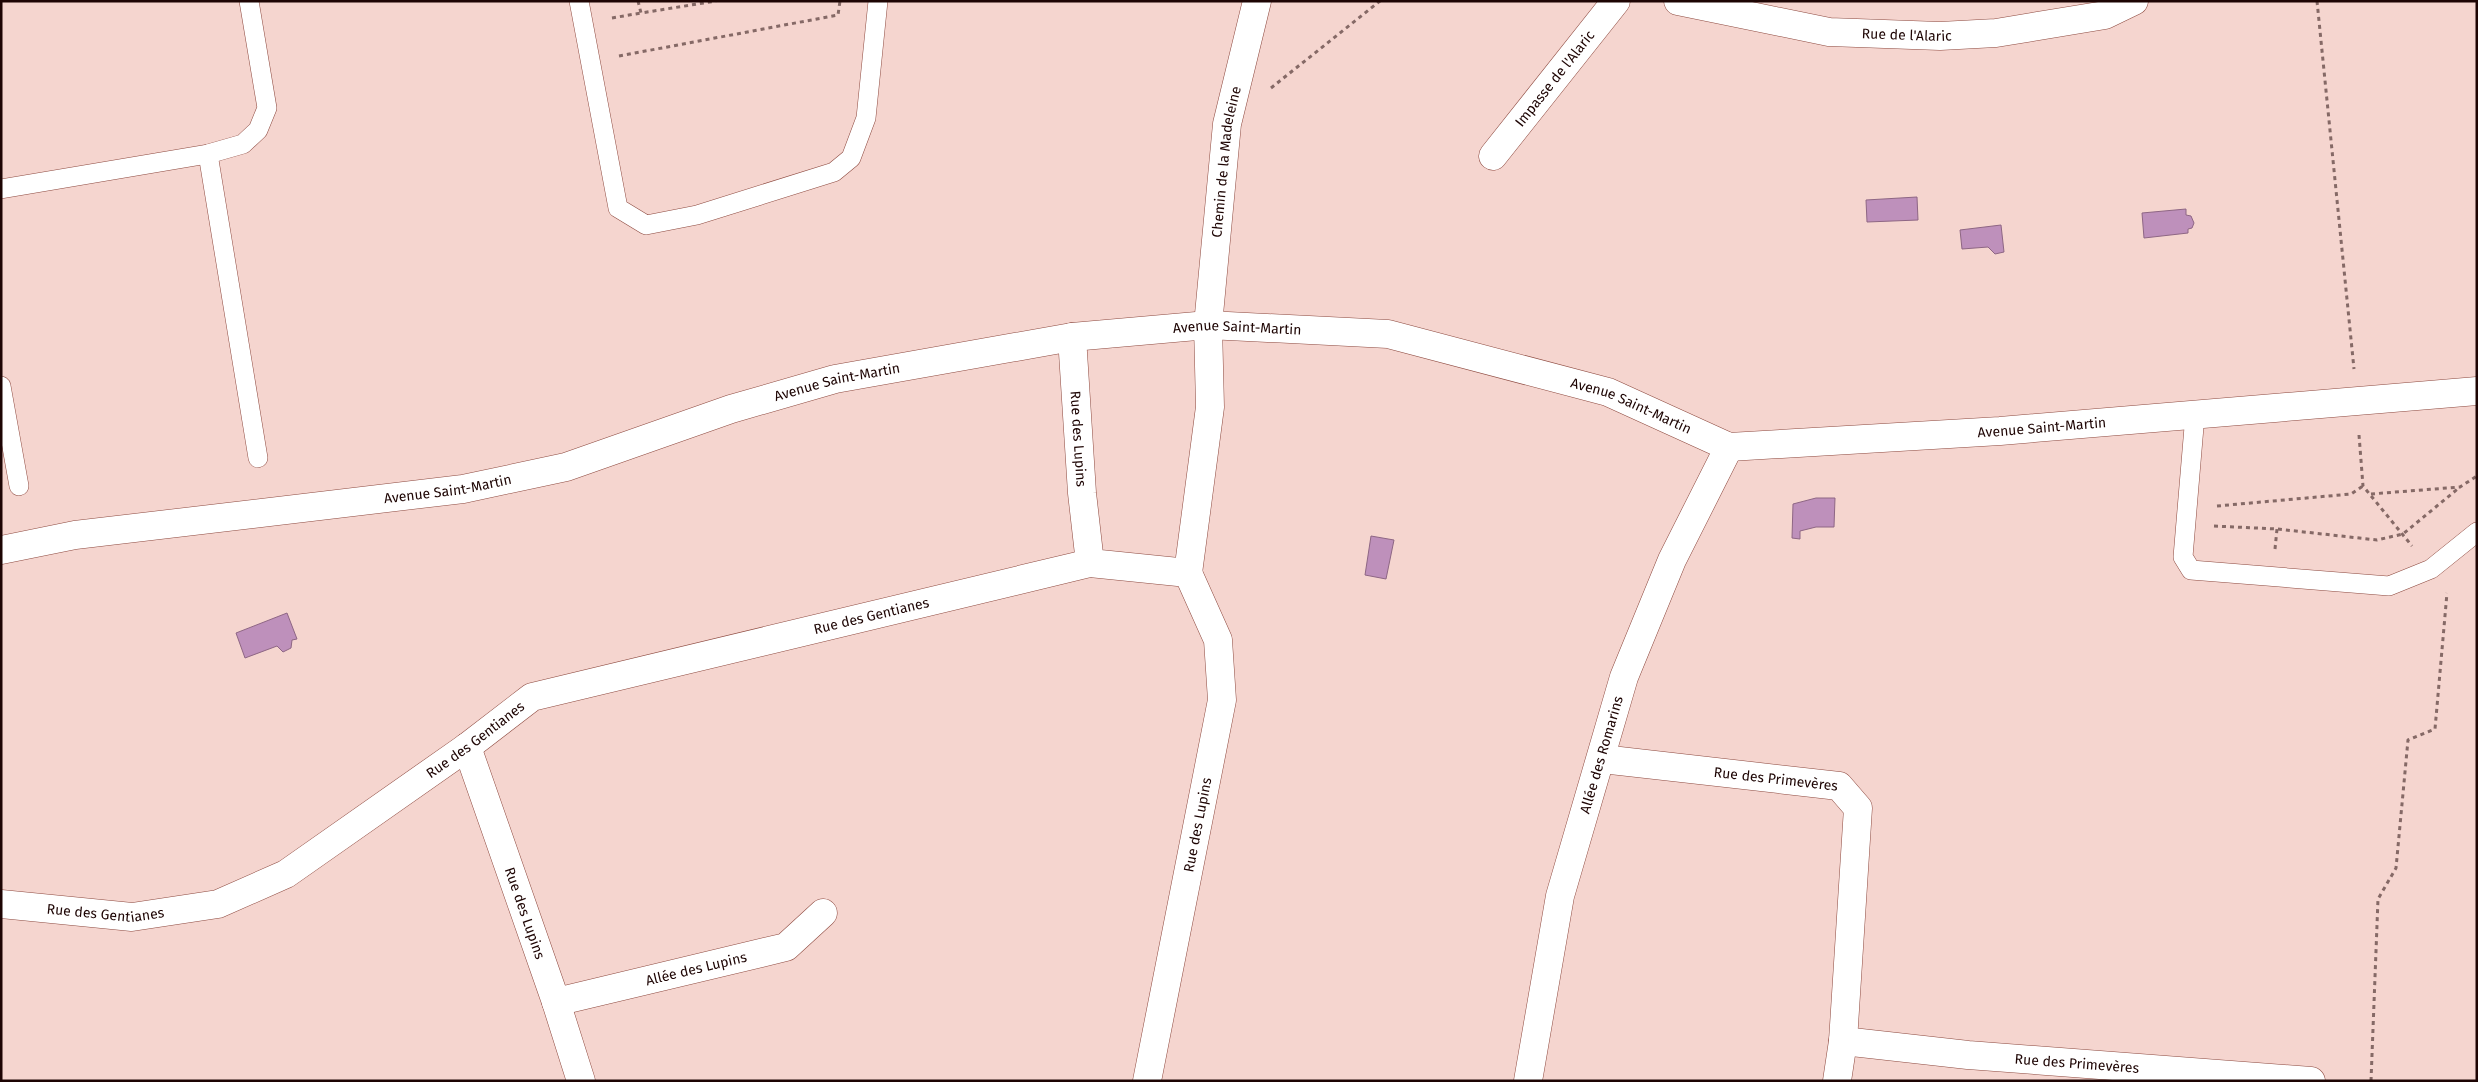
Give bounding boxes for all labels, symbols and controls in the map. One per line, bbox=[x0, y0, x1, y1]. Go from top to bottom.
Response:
street label: Rue de l'Alaric bbox=[1861, 25, 1953, 45]
street label: Impasse de l'Alaric bbox=[1512, 27, 1599, 130]
street label: Chemin de la Madeleine bbox=[1208, 85, 1245, 238]
street label: Avenue Saint-Martin bbox=[1172, 317, 1302, 339]
street label: Avenue Saint-Martin bbox=[772, 360, 901, 405]
street label: Avenue Saint-Martin bbox=[1569, 375, 1694, 438]
street label: Rue des Lupins bbox=[1066, 390, 1090, 488]
street label: Avenue Saint-Martin bbox=[1977, 414, 2107, 441]
street label: Avenue Saint-Martin bbox=[383, 471, 513, 507]
street label: Rue des Gentianes bbox=[812, 594, 931, 638]
street label: Allée des Romarins bbox=[1577, 694, 1627, 816]
street label: Rue des Gentianes bbox=[423, 698, 528, 782]
street label: Rue des Primevères bbox=[1713, 764, 1839, 795]
street label: Rue des Lupins bbox=[1180, 776, 1216, 874]
street label: Rue des Lupins bbox=[501, 865, 549, 962]
street label: Rue des Gentianes bbox=[46, 901, 166, 926]
street label: Allée des Lupins bbox=[644, 949, 749, 989]
street label: Rue des Primevères bbox=[2014, 1051, 2140, 1077]

